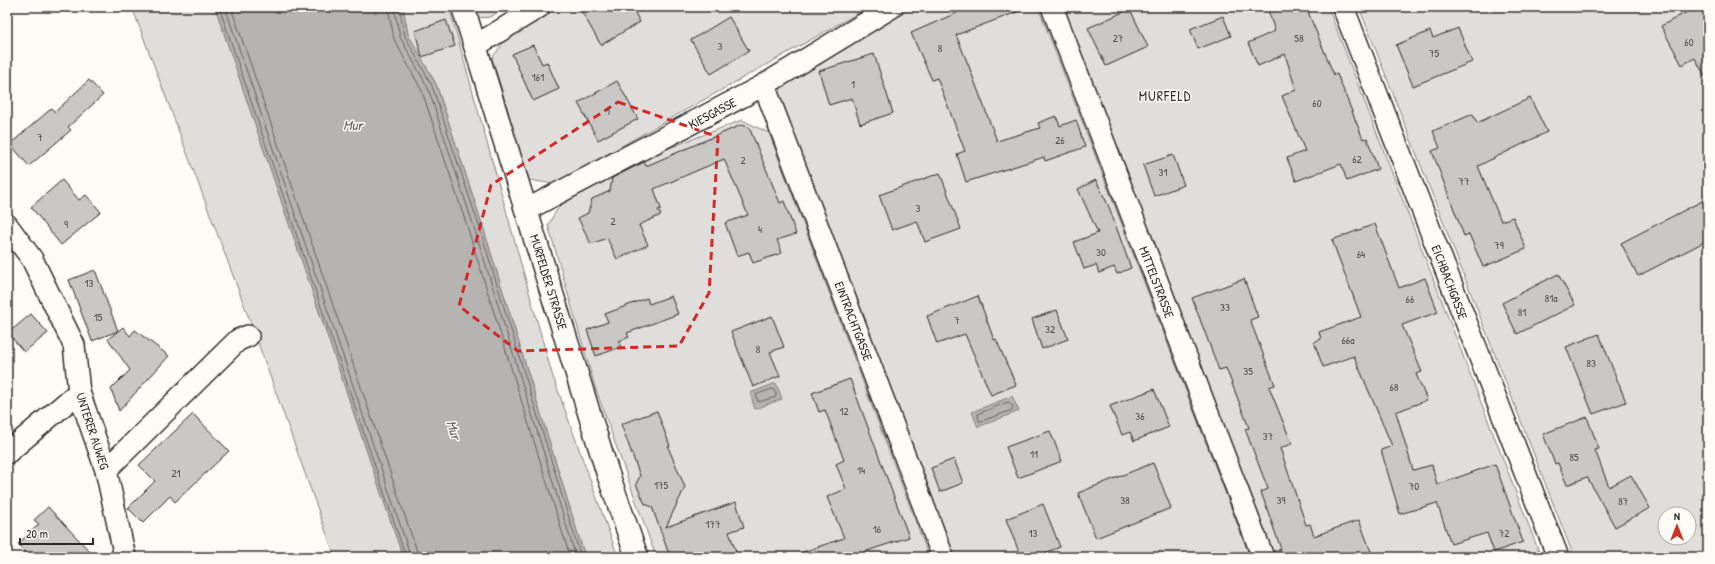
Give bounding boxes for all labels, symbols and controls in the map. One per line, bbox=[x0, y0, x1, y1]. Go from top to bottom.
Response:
house number: 27 bbox=[1113, 31, 1123, 45]
house number: 58 bbox=[1294, 31, 1304, 45]
house number: 60 bbox=[1684, 35, 1694, 49]
house number: 3 bbox=[718, 39, 723, 53]
house number: 8 bbox=[938, 41, 943, 55]
house number: 75 bbox=[1429, 46, 1439, 60]
house number: 161 bbox=[532, 70, 544, 84]
house number: 1 bbox=[851, 77, 855, 91]
district label: MURFELD bbox=[1139, 86, 1191, 105]
street label: KIESGASSE bbox=[685, 93, 739, 133]
house number: 60 bbox=[1312, 96, 1322, 110]
house number: 1 bbox=[606, 104, 610, 118]
water label: Mur bbox=[343, 115, 364, 134]
house number: 7 bbox=[37, 130, 43, 144]
house number: 26 bbox=[1055, 133, 1065, 147]
house number: 62 bbox=[1352, 152, 1362, 166]
house number: 2 bbox=[740, 153, 746, 167]
house number: 31 bbox=[1159, 165, 1167, 179]
house number: 77 bbox=[1459, 174, 1469, 188]
house number: 3 bbox=[916, 201, 921, 215]
house number: 2 bbox=[610, 214, 616, 228]
house number: 9 bbox=[64, 217, 68, 231]
house number: 4 bbox=[758, 222, 762, 236]
street label: MURFELDER STRASSE bbox=[526, 232, 572, 332]
house number: 79 bbox=[1494, 238, 1504, 252]
street label: EICHBACHGASSE bbox=[1428, 242, 1473, 322]
street label: MITTELSTRASSE bbox=[1135, 244, 1179, 321]
house number: 30 bbox=[1096, 245, 1106, 259]
house number: 64 bbox=[1357, 247, 1365, 261]
house number: 13 bbox=[85, 276, 94, 290]
street label: EINTRACHTGASSE bbox=[831, 279, 877, 363]
house number: 81a bbox=[1544, 291, 1558, 305]
house number: 66 bbox=[1406, 292, 1415, 306]
house number: 33 bbox=[1220, 300, 1230, 314]
house number: 81 bbox=[1518, 305, 1526, 319]
house number: 15 bbox=[94, 310, 103, 324]
house number: 7 bbox=[954, 313, 960, 327]
house number: 32 bbox=[1045, 322, 1055, 336]
house number: 66a bbox=[1341, 333, 1355, 347]
house number: 8 bbox=[756, 342, 761, 356]
house number: 83 bbox=[1586, 356, 1596, 370]
house number: 35 bbox=[1243, 364, 1253, 378]
house number: 68 bbox=[1389, 380, 1399, 394]
street label: UNTERER AUWEG bbox=[72, 390, 114, 473]
house number: 12 bbox=[839, 404, 849, 418]
house number: 36 bbox=[1135, 409, 1145, 423]
water label: Mur bbox=[442, 418, 467, 443]
house number: 37 bbox=[1263, 429, 1273, 443]
house number: 11 bbox=[1030, 447, 1038, 461]
house number: 85 bbox=[1569, 450, 1579, 464]
house number: 14 bbox=[857, 463, 865, 477]
house number: 21 bbox=[171, 466, 181, 480]
house number: 175 bbox=[654, 478, 668, 492]
house number: 70 bbox=[1409, 479, 1419, 493]
house number: 38 bbox=[1120, 493, 1130, 507]
house number: 39 bbox=[1277, 493, 1285, 507]
house number: 87 bbox=[1618, 494, 1628, 508]
north arrow bbox=[1657, 506, 1697, 546]
text: N bbox=[1674, 509, 1680, 523]
house number: 177 bbox=[706, 517, 720, 531]
scale bar bbox=[20, 520, 93, 546]
house number: 16 bbox=[873, 522, 882, 536]
text: 20 m bbox=[26, 525, 48, 542]
house number: 13 bbox=[1029, 526, 1038, 540]
house number: 72 bbox=[1499, 526, 1509, 540]

